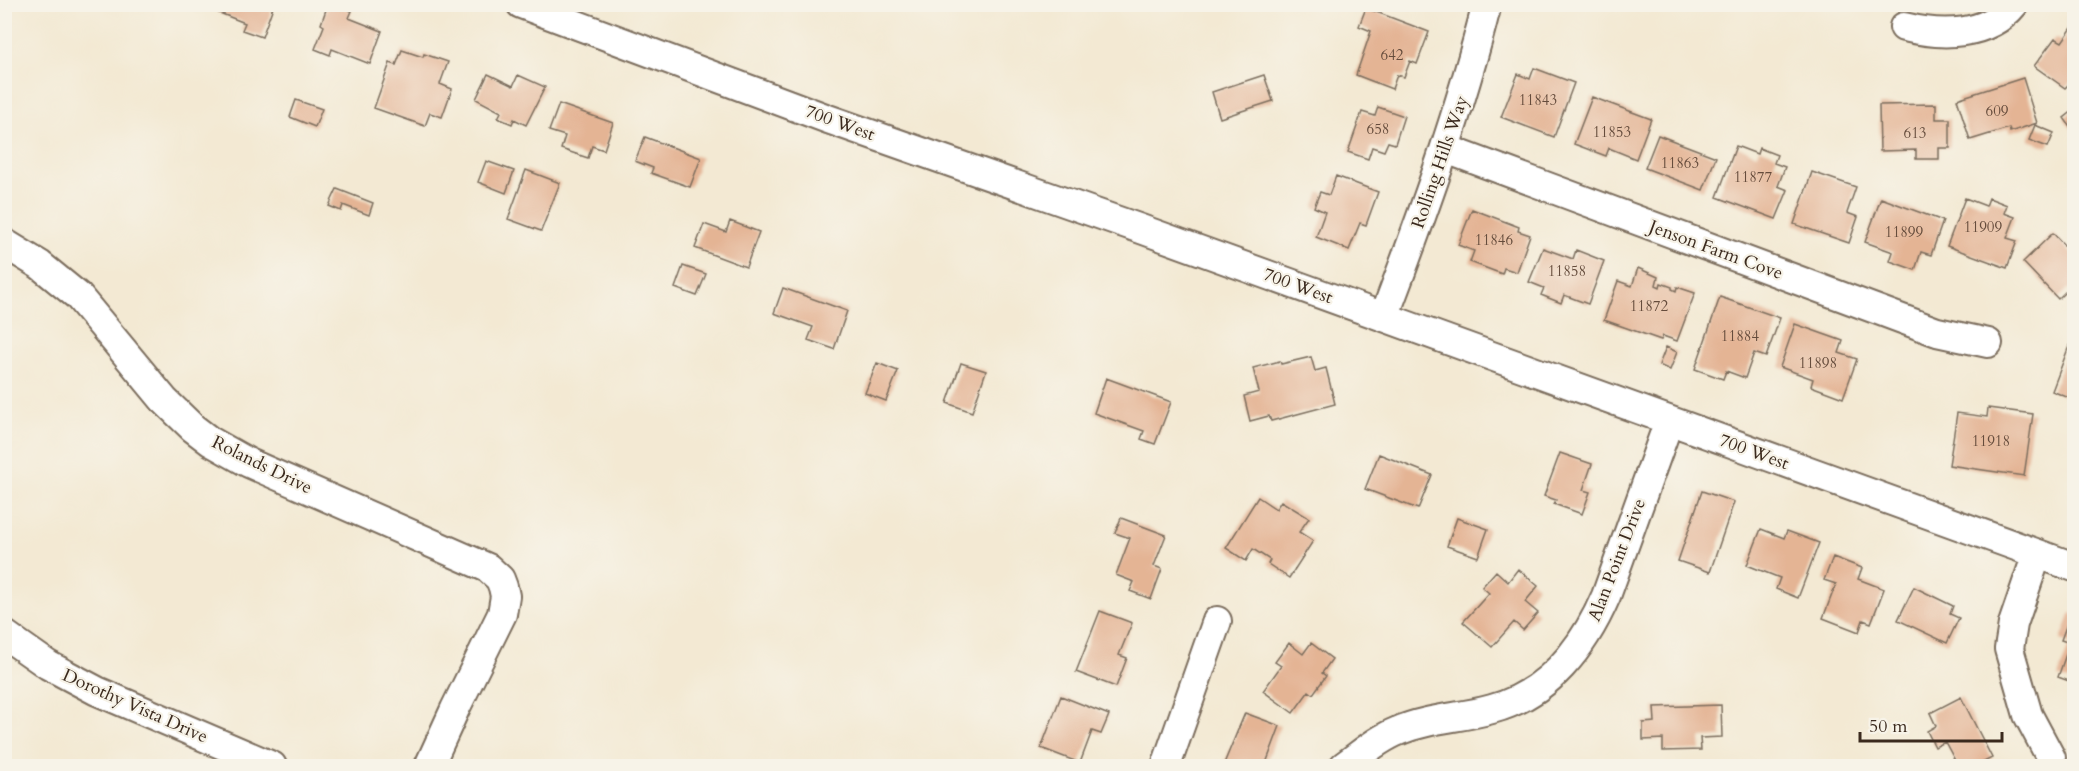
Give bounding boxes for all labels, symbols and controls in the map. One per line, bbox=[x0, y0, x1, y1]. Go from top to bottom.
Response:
house number: 642 bbox=[1380, 45, 1404, 65]
house number: 11843 bbox=[1519, 90, 1557, 110]
street label: Rolling Hills Way bbox=[1406, 92, 1475, 232]
street label: 700 West bbox=[802, 99, 879, 147]
house number: 609 bbox=[1985, 101, 2009, 121]
house number: 658 bbox=[1366, 119, 1390, 139]
house number: 11853 bbox=[1593, 122, 1631, 142]
house number: 613 bbox=[1903, 123, 1927, 143]
house number: 11863 bbox=[1661, 153, 1699, 173]
house number: 11877 bbox=[1734, 167, 1773, 187]
street label: Jenson Farm Cove bbox=[1643, 213, 1786, 286]
house number: 11909 bbox=[1964, 217, 2003, 237]
house number: 11899 bbox=[1885, 222, 1924, 242]
house number: 11846 bbox=[1475, 230, 1514, 250]
house number: 11858 bbox=[1548, 261, 1586, 281]
street label: 700 West bbox=[1260, 262, 1337, 310]
house number: 11872 bbox=[1630, 296, 1669, 316]
house number: 11884 bbox=[1721, 326, 1760, 346]
house number: 11898 bbox=[1799, 353, 1837, 373]
street label: 700 West bbox=[1716, 428, 1793, 476]
street label: Rolands Drive bbox=[208, 430, 316, 500]
house number: 11918 bbox=[1972, 431, 2010, 451]
street label: Alan Point Drive bbox=[1582, 495, 1652, 625]
street label: Dorothy Vista Drive bbox=[58, 663, 212, 749]
scale bar bbox=[1860, 705, 2002, 743]
text: 50 m bbox=[1869, 714, 1908, 739]

